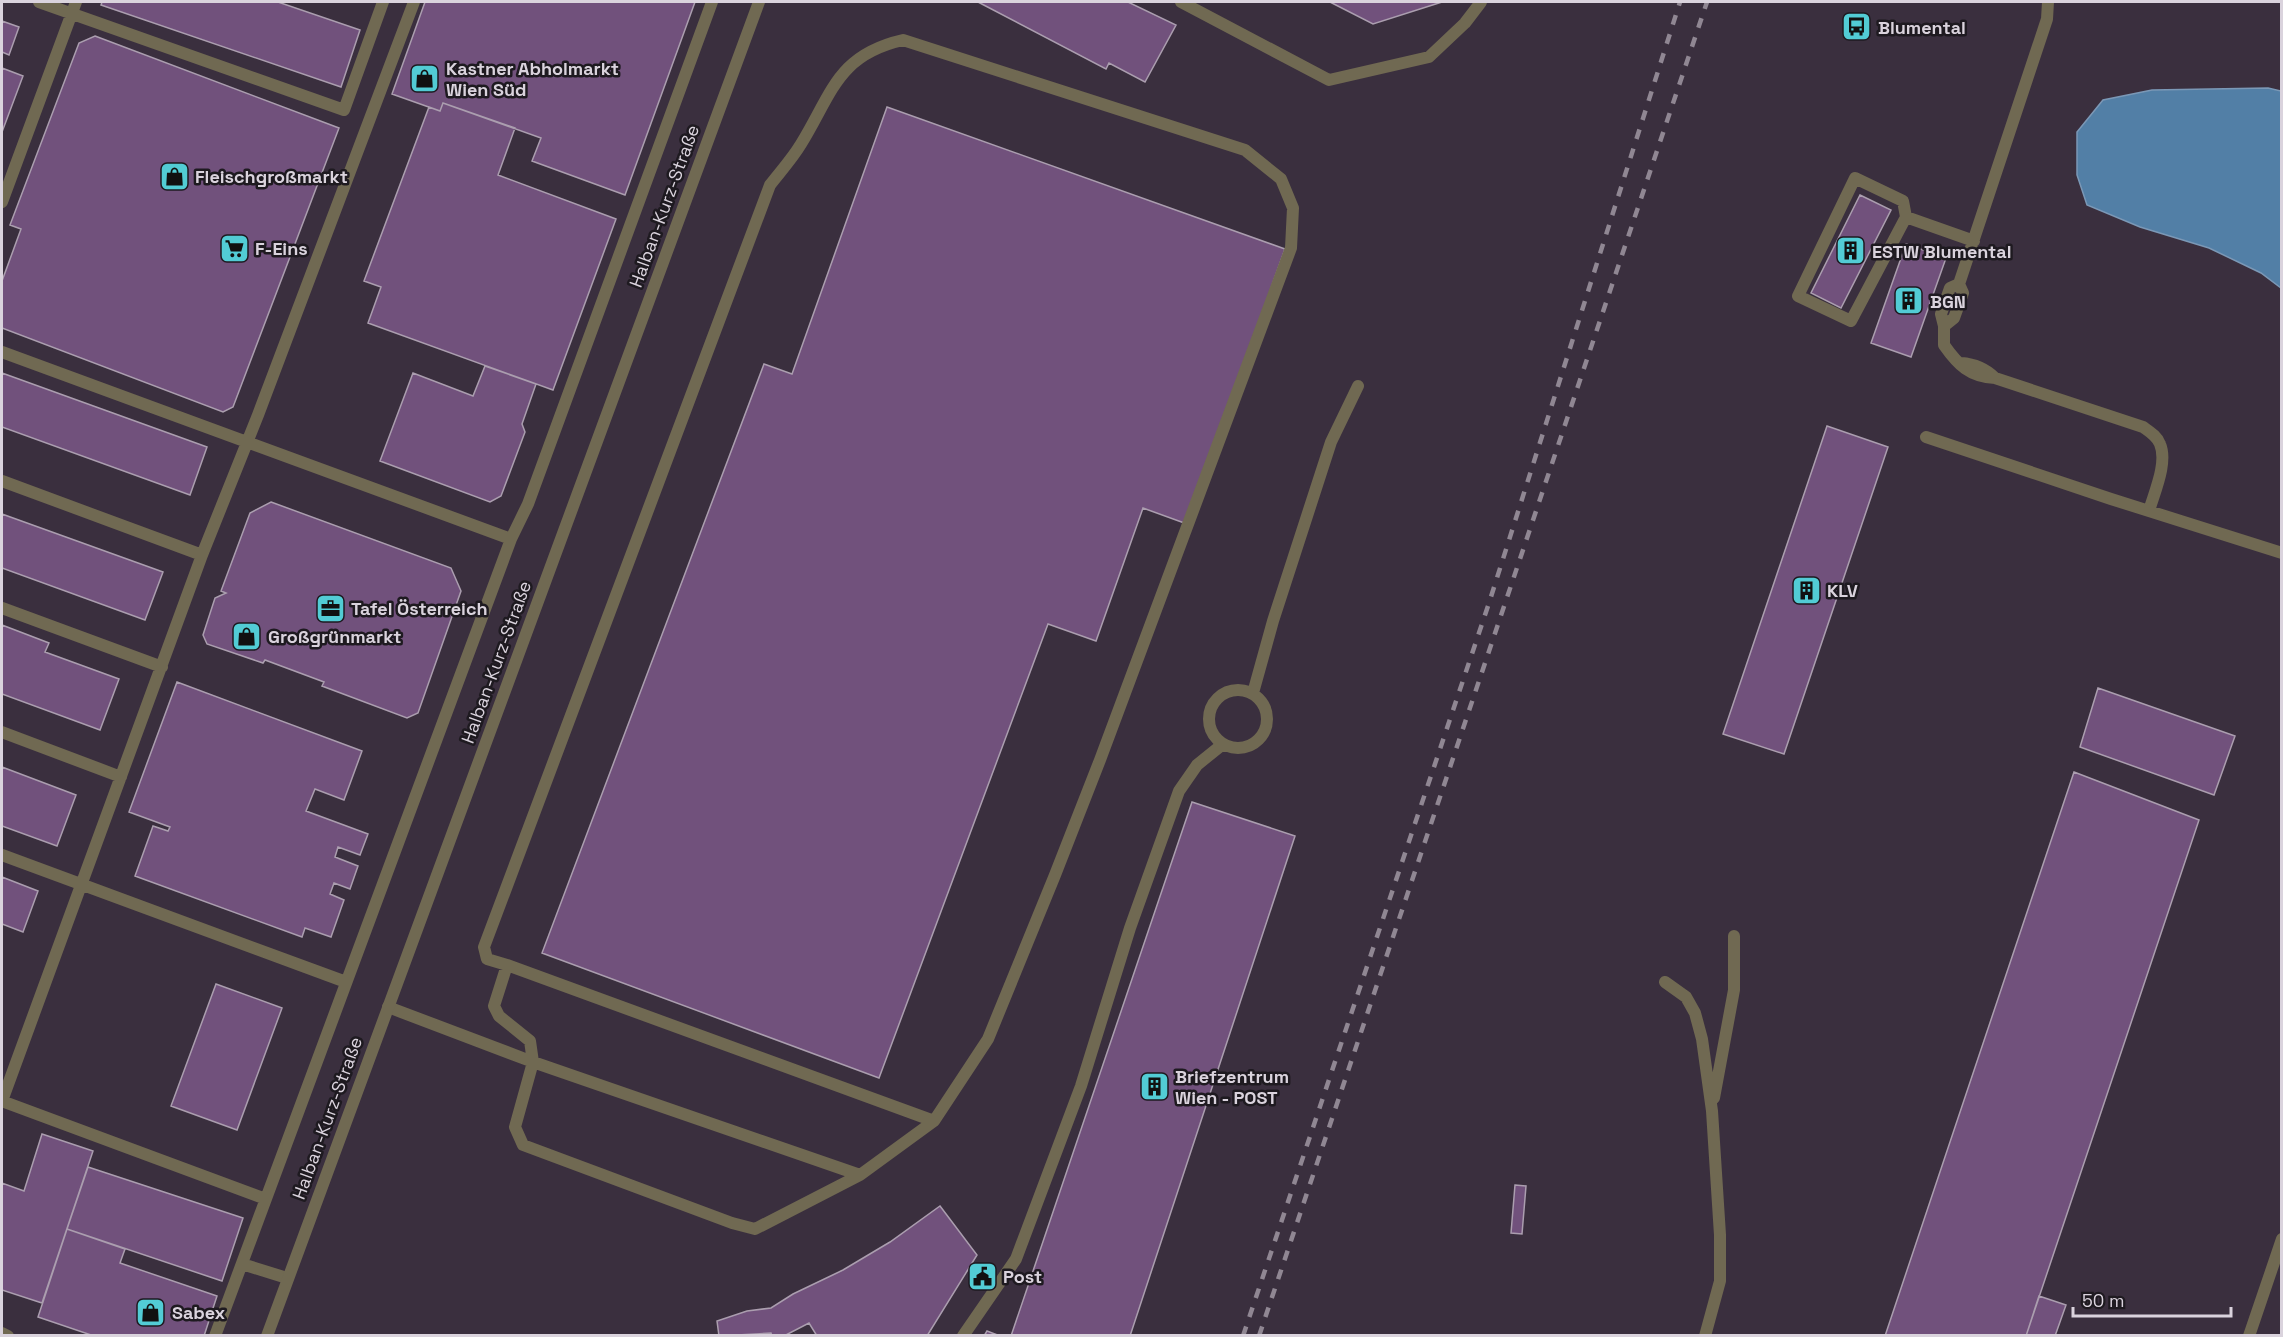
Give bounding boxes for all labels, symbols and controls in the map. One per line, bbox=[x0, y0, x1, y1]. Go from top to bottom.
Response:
bus stop icon: Blumental bbox=[1841, 11, 1873, 43]
place label: Blumental bbox=[1878, 16, 1966, 39]
place label: Kastner Abholmarkt Wien Süd bbox=[446, 57, 619, 101]
shop icon: Kastner Abholmarkt Wien Süd bbox=[409, 62, 441, 94]
street label: Halban-Kurz-Straße bbox=[624, 121, 704, 291]
shop icon: Fleischgroßmarkt bbox=[158, 160, 190, 192]
place label: Fleischgroßmarkt bbox=[195, 165, 348, 188]
supermarket icon: F-Eins bbox=[218, 232, 250, 264]
building icon: ESTW Blumental bbox=[1835, 235, 1867, 267]
place label: F-Eins bbox=[255, 237, 308, 260]
place label: ESTW Blumental bbox=[1872, 240, 2012, 263]
building icon: BGN bbox=[1893, 285, 1925, 317]
place label: BGN bbox=[1930, 290, 1966, 313]
building icon: KLV bbox=[1790, 574, 1822, 606]
street label: Halban-Kurz-Straße bbox=[456, 577, 536, 747]
place label: KLV bbox=[1827, 579, 1858, 602]
office icon: Tafel Österreich bbox=[314, 592, 346, 624]
place label: Tafel Österreich bbox=[351, 597, 488, 620]
shop icon: Großgrünmarkt bbox=[231, 620, 263, 652]
place label: Großgrünmarkt bbox=[268, 625, 402, 648]
street label: Halban-Kurz-Straße bbox=[287, 1033, 367, 1203]
place label: Briefzentrum Wien - POST bbox=[1175, 1065, 1289, 1109]
building icon: Briefzentrum Wien - POST bbox=[1138, 1070, 1170, 1102]
public building icon: Post bbox=[966, 1260, 998, 1292]
place label: Post bbox=[1003, 1265, 1042, 1288]
scale bar bbox=[2073, 1280, 2230, 1318]
text: 50 m bbox=[2082, 1289, 2124, 1312]
shop icon: Sabex bbox=[135, 1296, 167, 1328]
place label: Sabex bbox=[172, 1301, 226, 1324]

